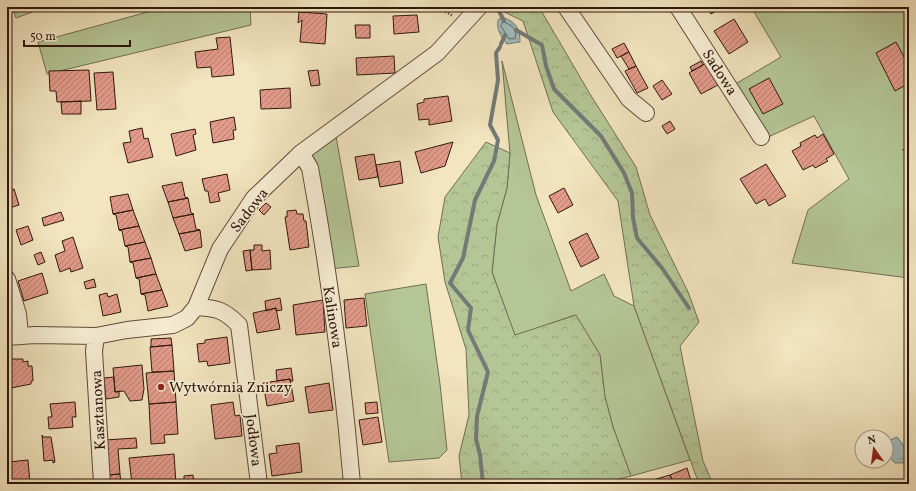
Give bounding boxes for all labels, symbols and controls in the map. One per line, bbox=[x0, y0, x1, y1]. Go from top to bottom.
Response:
scale bar bbox=[24, 22, 130, 48]
text: 50 m bbox=[30, 29, 56, 45]
street label: Sadowa bbox=[696, 46, 741, 100]
street label: Sadowa bbox=[226, 184, 274, 238]
street label: Kalinowa bbox=[316, 285, 347, 350]
street label: Kasztanowa bbox=[87, 369, 112, 451]
place label: Wytwórnia Zniczy bbox=[169, 378, 292, 399]
marker: Wytwórnia Zniczy bbox=[156, 382, 166, 392]
street label: Jodłowa bbox=[239, 413, 266, 468]
north arrow bbox=[854, 429, 894, 469]
text: N bbox=[866, 433, 878, 449]

